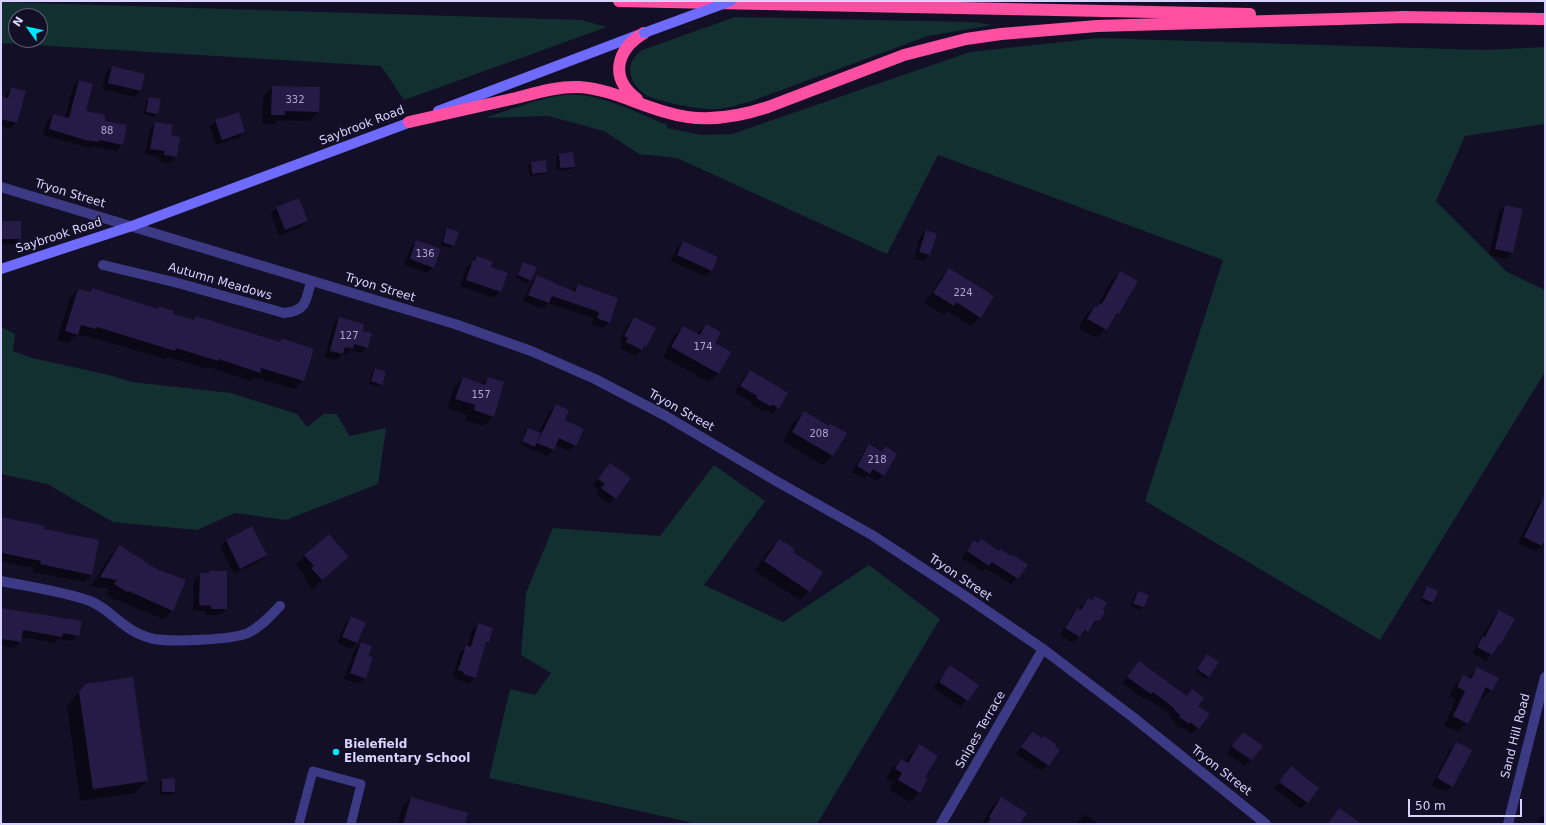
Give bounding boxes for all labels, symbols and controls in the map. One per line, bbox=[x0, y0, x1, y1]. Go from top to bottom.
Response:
north arrow bbox=[8, 8, 48, 48]
text: N bbox=[10, 14, 26, 29]
house number: 332 bbox=[285, 94, 305, 106]
street label: Saybrook Road bbox=[317, 103, 407, 149]
house number: 88 bbox=[101, 125, 113, 137]
street label: Tryon Street bbox=[33, 176, 107, 212]
street label: Saybrook Road bbox=[14, 215, 104, 257]
house number: 136 bbox=[415, 248, 435, 260]
street label: Autumn Meadows bbox=[166, 260, 274, 304]
street label: Tryon Street bbox=[343, 270, 417, 306]
house number: 224 bbox=[953, 287, 973, 299]
house number: 127 bbox=[339, 330, 359, 342]
house number: 174 bbox=[693, 341, 713, 353]
street label: Tryon Street bbox=[646, 387, 716, 435]
house number: 157 bbox=[471, 389, 491, 401]
house number: 208 bbox=[809, 428, 829, 440]
house number: 218 bbox=[867, 454, 887, 466]
street label: Tryon Street bbox=[926, 552, 994, 604]
street label: Snipes Terrace bbox=[953, 689, 1009, 771]
street label: Sand Hill Road bbox=[1498, 692, 1534, 780]
place label: Bielefield Elementary School bbox=[344, 738, 470, 766]
street label: Tryon Street bbox=[1188, 743, 1254, 799]
marker: Bielefield Elementary School bbox=[331, 747, 341, 757]
scale bar bbox=[1410, 791, 1524, 817]
text: 50 m bbox=[1415, 799, 1446, 813]

